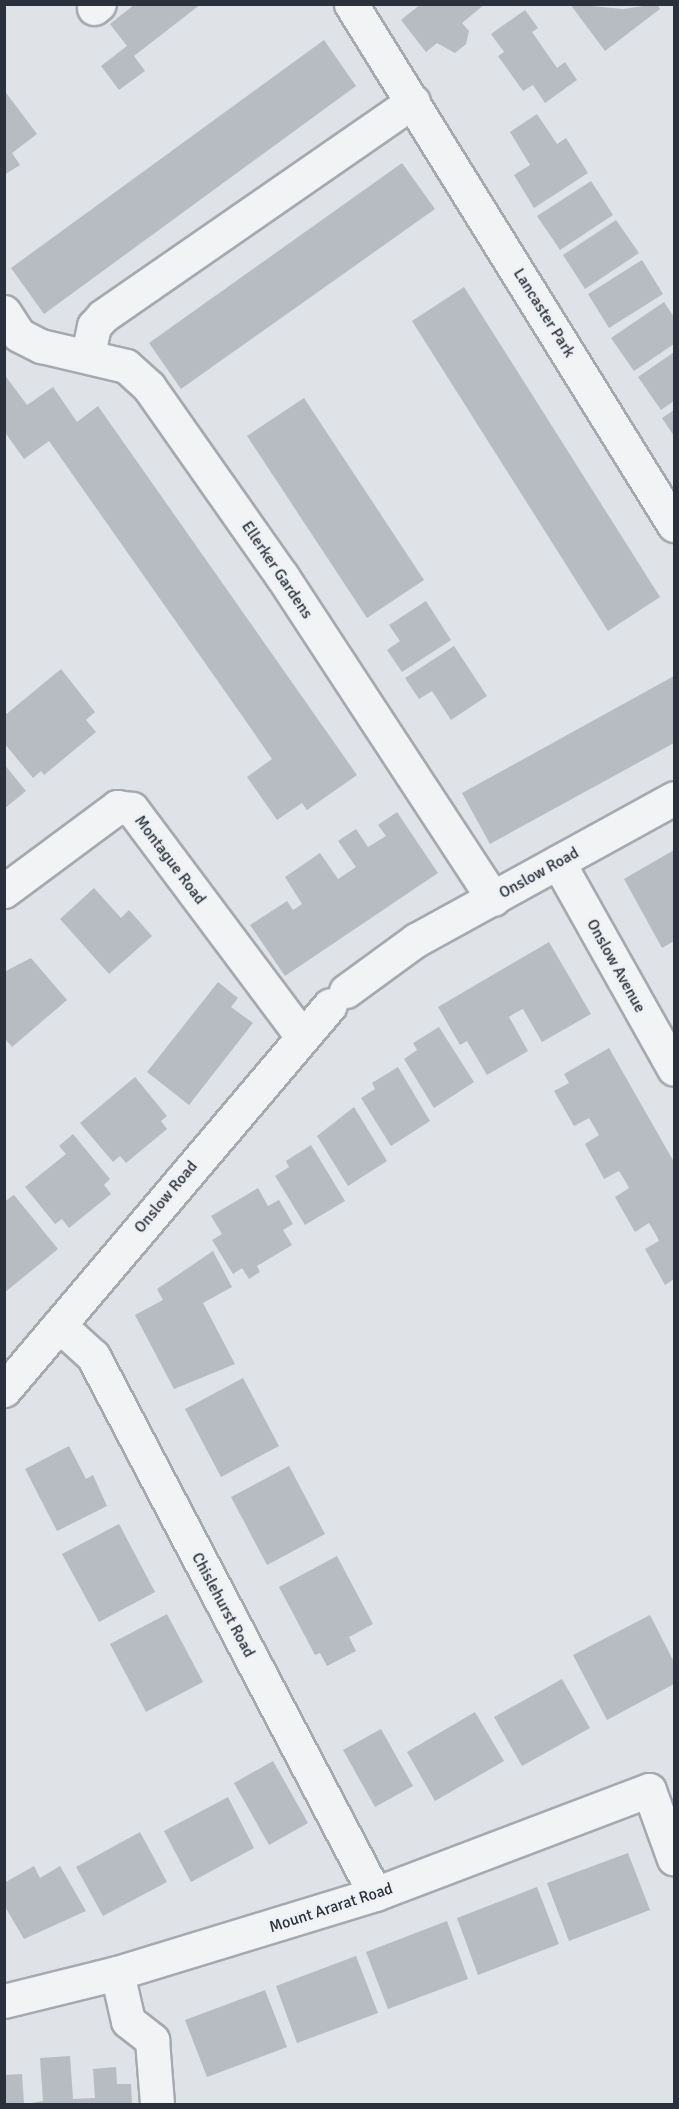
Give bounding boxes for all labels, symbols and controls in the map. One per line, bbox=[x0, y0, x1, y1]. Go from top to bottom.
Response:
street label: Lancaster Park bbox=[509, 265, 579, 361]
street label: Ellerker Gardens bbox=[237, 518, 317, 622]
street label: Montague Road bbox=[130, 812, 210, 908]
street label: Onslow Road bbox=[496, 843, 582, 903]
street label: Onslow Avenue bbox=[582, 916, 650, 1016]
street label: Onslow Road bbox=[130, 1157, 202, 1237]
street label: Chislehurst Road bbox=[187, 1549, 259, 1661]
street label: Mount Ararat Road bbox=[267, 1879, 395, 1937]

